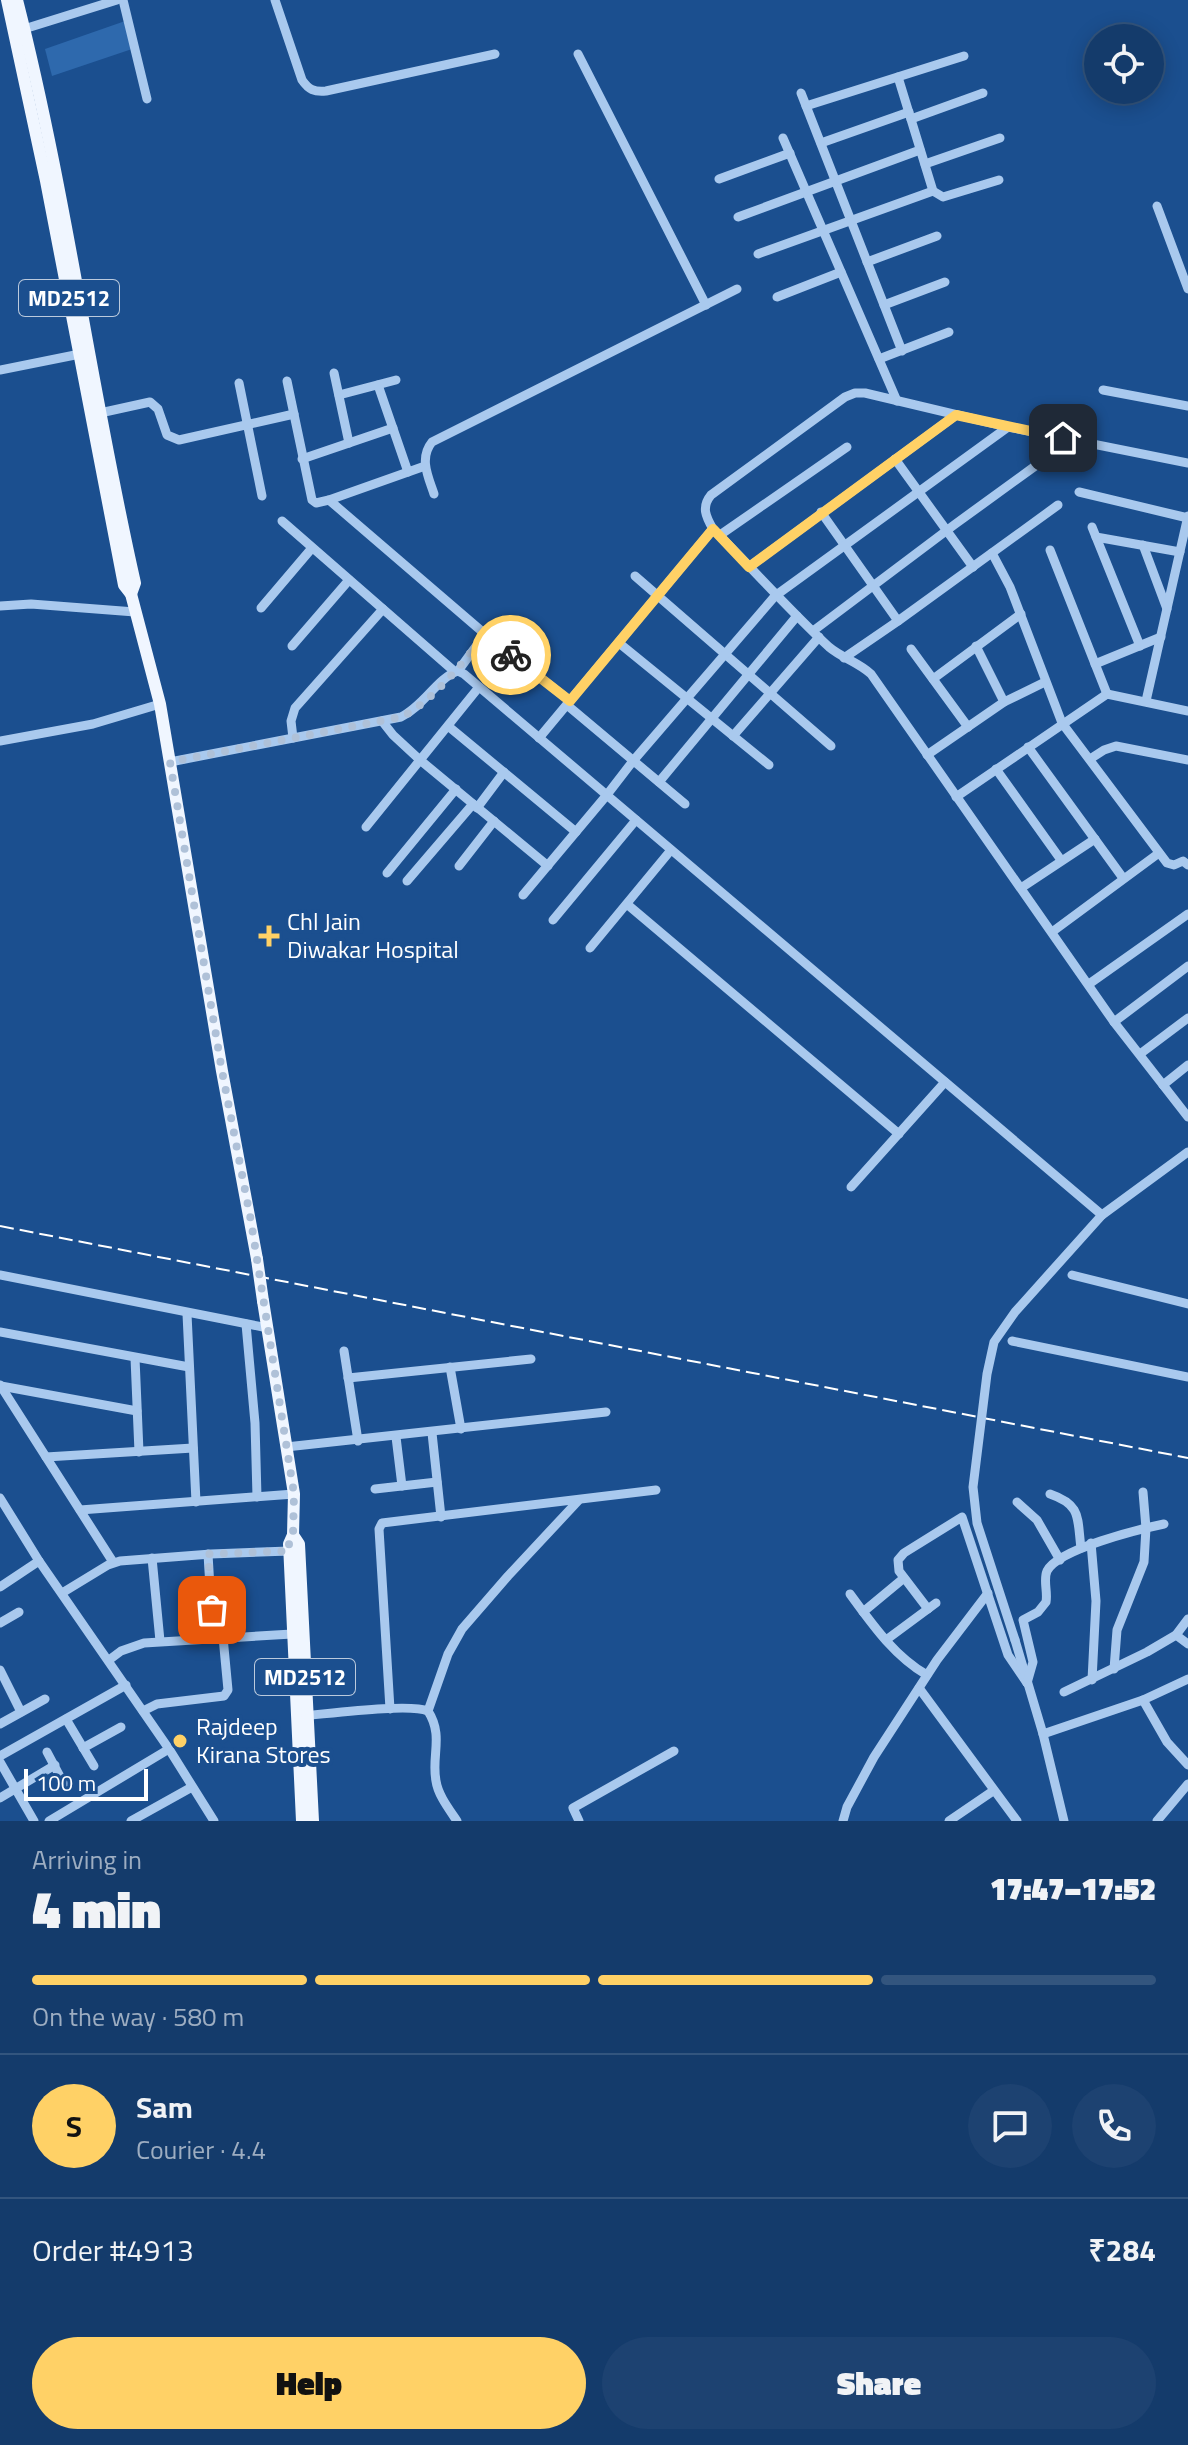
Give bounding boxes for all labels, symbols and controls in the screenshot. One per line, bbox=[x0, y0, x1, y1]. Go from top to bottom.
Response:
map controls bbox=[1084, 24, 1164, 104]
button: locate bbox=[1084, 24, 1164, 104]
road number: MD2512 bbox=[19, 280, 119, 316]
pin bbox=[1029, 404, 1097, 472]
icon: home bbox=[1041, 416, 1085, 460]
courier bbox=[471, 615, 551, 695]
icon: bike bbox=[489, 633, 533, 677]
place label: Chl Jain Diwakar Hospital bbox=[287, 903, 459, 967]
marker: Chl Jain Diwakar Hospital bbox=[258, 925, 280, 947]
pin bbox=[178, 1576, 246, 1644]
icon: bag bbox=[190, 1588, 234, 1632]
road number: MD2512 bbox=[255, 1659, 355, 1695]
place label: Rajdeep Kirana Stores bbox=[196, 1708, 331, 1772]
marker: Rajdeep Kirana Stores bbox=[171, 1732, 189, 1750]
scale bar bbox=[24, 1765, 148, 1801]
text: 100 m bbox=[36, 1766, 96, 1800]
text: Arriving in bbox=[32, 1840, 142, 1879]
text: 17:47–17:52 bbox=[990, 1866, 1156, 1912]
text: 4 min bbox=[32, 1869, 161, 1948]
text: On the way · 580 m bbox=[32, 1997, 244, 2036]
text: Sam bbox=[136, 2084, 193, 2130]
button: chat bbox=[968, 2084, 1052, 2168]
button: phone bbox=[1072, 2084, 1156, 2168]
text: S bbox=[66, 2103, 82, 2149]
text: Courier · 4.4 bbox=[136, 2130, 266, 2169]
text: Order #4913 bbox=[32, 2227, 194, 2273]
text: ₹284 bbox=[1088, 2227, 1156, 2273]
button: Help bbox=[32, 2337, 586, 2429]
button: Share bbox=[602, 2337, 1156, 2429]

